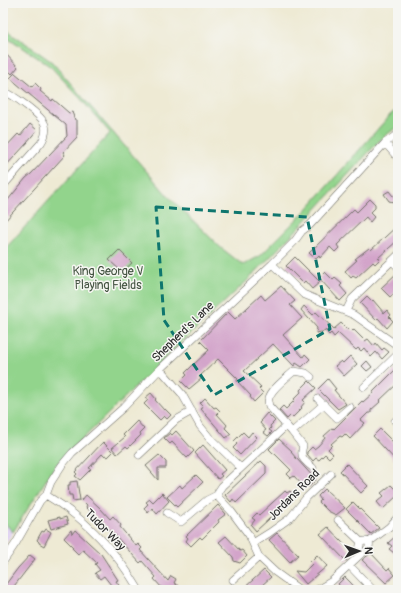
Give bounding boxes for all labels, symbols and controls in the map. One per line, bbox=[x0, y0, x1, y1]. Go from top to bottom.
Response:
park label: King George V Playing Fields bbox=[72, 264, 144, 293]
street label: Shepherd's Lane bbox=[149, 299, 217, 365]
street label: Jordans Road bbox=[265, 466, 323, 524]
street label: Tudor Way bbox=[81, 506, 129, 554]
north arrow bbox=[339, 531, 379, 571]
text: N bbox=[362, 547, 375, 555]

